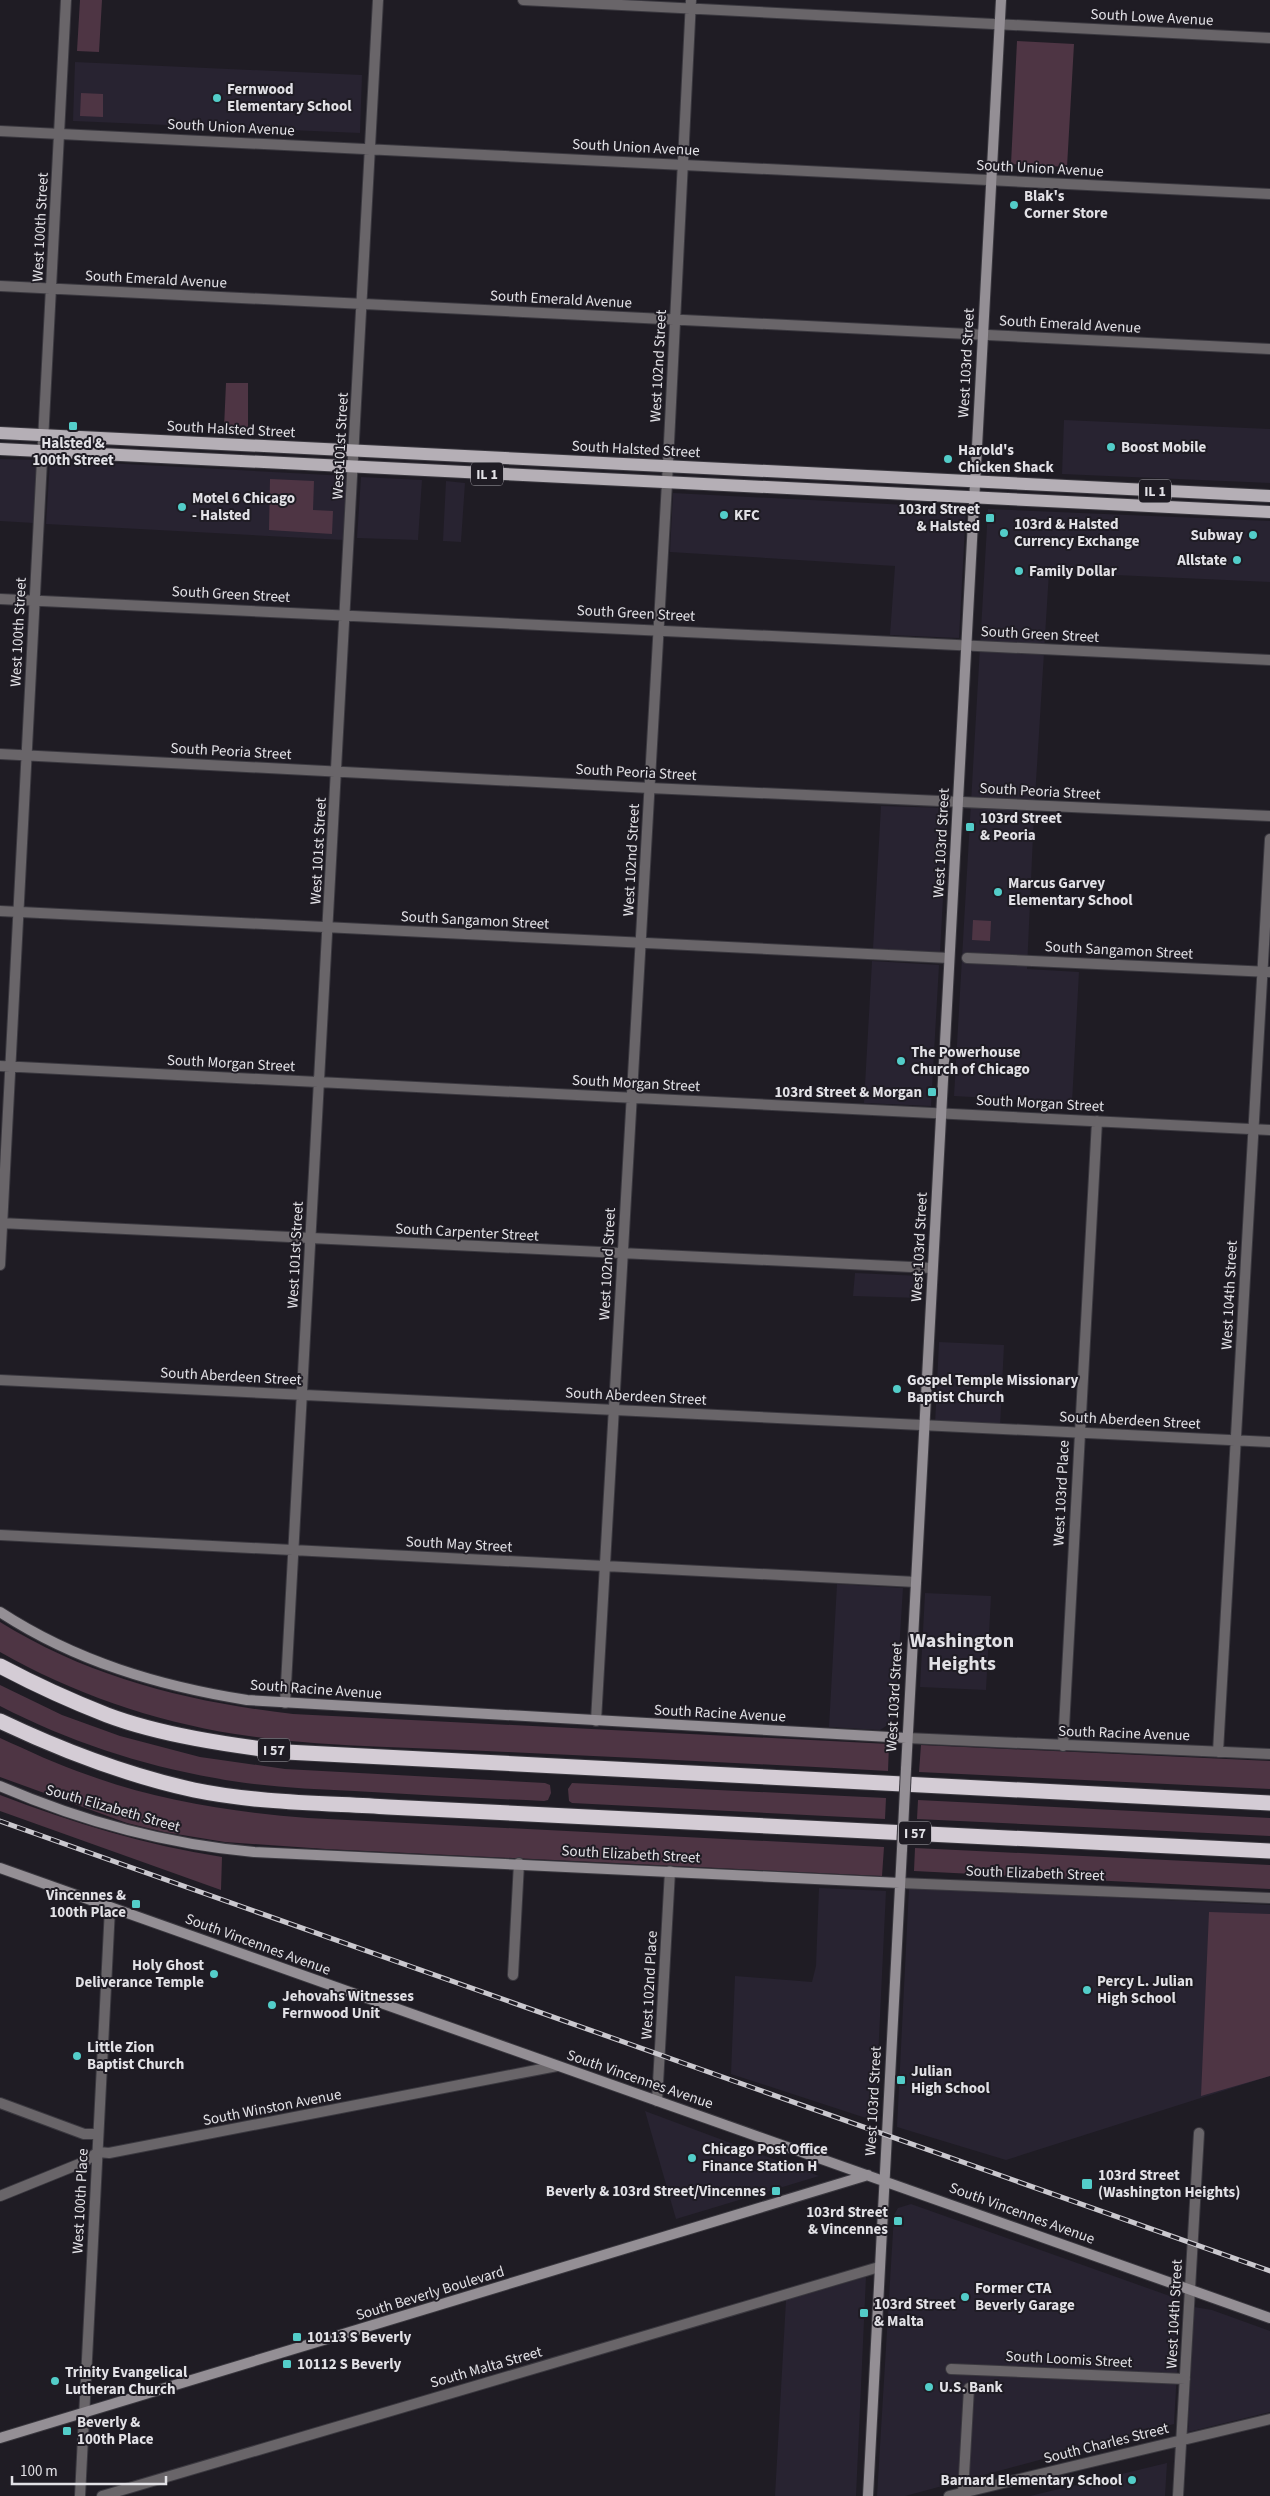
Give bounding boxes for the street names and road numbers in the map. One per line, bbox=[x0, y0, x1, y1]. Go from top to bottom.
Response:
street label: South Lowe Avenue bbox=[1090, 4, 1214, 31]
street label: South Union Avenue bbox=[167, 114, 295, 141]
street label: South Union Avenue bbox=[572, 134, 700, 161]
street label: South Union Avenue bbox=[976, 155, 1104, 182]
street label: West 100th Street bbox=[27, 172, 54, 282]
street label: South Emerald Avenue bbox=[84, 265, 227, 294]
street label: South Emerald Avenue bbox=[489, 285, 632, 314]
street label: West 103rd Street bbox=[953, 308, 980, 418]
street label: West 102nd Street bbox=[645, 309, 672, 423]
street label: South Emerald Avenue bbox=[998, 310, 1141, 339]
street label: West 101st Street bbox=[327, 392, 354, 500]
street label: South Halsted Street bbox=[166, 416, 296, 443]
street label: South Halsted Street bbox=[571, 436, 701, 463]
road number: IL 1 bbox=[471, 462, 503, 486]
road number: IL 1 bbox=[1139, 480, 1171, 502]
street label: West 100th Street bbox=[5, 577, 32, 687]
street label: South Green Street bbox=[171, 581, 291, 608]
street label: South Green Street bbox=[576, 600, 696, 627]
street label: South Green Street bbox=[980, 621, 1100, 648]
street label: South Peoria Street bbox=[170, 738, 292, 765]
street label: South Peoria Street bbox=[575, 759, 697, 786]
street label: South Peoria Street bbox=[979, 778, 1101, 805]
street label: West 103rd Street bbox=[928, 788, 955, 898]
street label: West 101st Street bbox=[305, 797, 332, 905]
street label: West 102nd Street bbox=[618, 803, 645, 917]
street label: South Sangamon Street bbox=[400, 906, 550, 935]
street label: South Sangamon Street bbox=[1044, 936, 1194, 965]
street label: South Morgan Street bbox=[166, 1050, 296, 1077]
street label: South Morgan Street bbox=[571, 1070, 701, 1097]
street label: South Morgan Street bbox=[975, 1090, 1105, 1117]
street label: West 103rd Street bbox=[906, 1192, 933, 1302]
street label: West 101st Street bbox=[282, 1201, 309, 1309]
street label: West 102nd Street bbox=[594, 1207, 621, 1321]
street label: South Carpenter Street bbox=[395, 1218, 539, 1247]
street label: West 104th Street bbox=[1216, 1240, 1243, 1350]
street label: South Aberdeen Street bbox=[160, 1362, 302, 1391]
street label: South Aberdeen Street bbox=[565, 1382, 707, 1411]
street label: South Aberdeen Street bbox=[1059, 1406, 1201, 1435]
street label: West 103rd Place bbox=[1048, 1440, 1075, 1546]
street label: South May Street bbox=[405, 1531, 513, 1558]
street label: West 103rd Street bbox=[881, 1642, 908, 1752]
street label: South Racine Avenue bbox=[249, 1674, 383, 1705]
street label: South Racine Avenue bbox=[654, 1700, 786, 1727]
street label: South Racine Avenue bbox=[1058, 1721, 1190, 1746]
road number: I 57 bbox=[258, 1738, 290, 1762]
street label: South Elizabeth Street bbox=[43, 1779, 183, 1838]
road number: I 57 bbox=[899, 1822, 931, 1845]
street label: South Elizabeth Street bbox=[561, 1840, 701, 1869]
street label: South Elizabeth Street bbox=[965, 1861, 1105, 1886]
street label: South Vincennes Avenue bbox=[182, 1908, 334, 1981]
street label: West 102nd Place bbox=[636, 1930, 663, 2040]
street label: South Vincennes Avenue bbox=[564, 2045, 716, 2114]
street label: West 103rd Street bbox=[860, 2046, 887, 2156]
street label: South Winston Avenue bbox=[201, 2084, 343, 2131]
street label: West 100th Place bbox=[67, 2148, 94, 2254]
street label: South Vincennes Avenue bbox=[946, 2177, 1098, 2250]
street label: West 104th Street bbox=[1161, 2259, 1188, 2369]
street label: South Beverly Boulevard bbox=[353, 2261, 507, 2326]
street label: South Malta Street bbox=[428, 2341, 545, 2394]
street label: South Loomis Street bbox=[1005, 2346, 1133, 2373]
street label: South Charles Street bbox=[1041, 2418, 1171, 2469]

